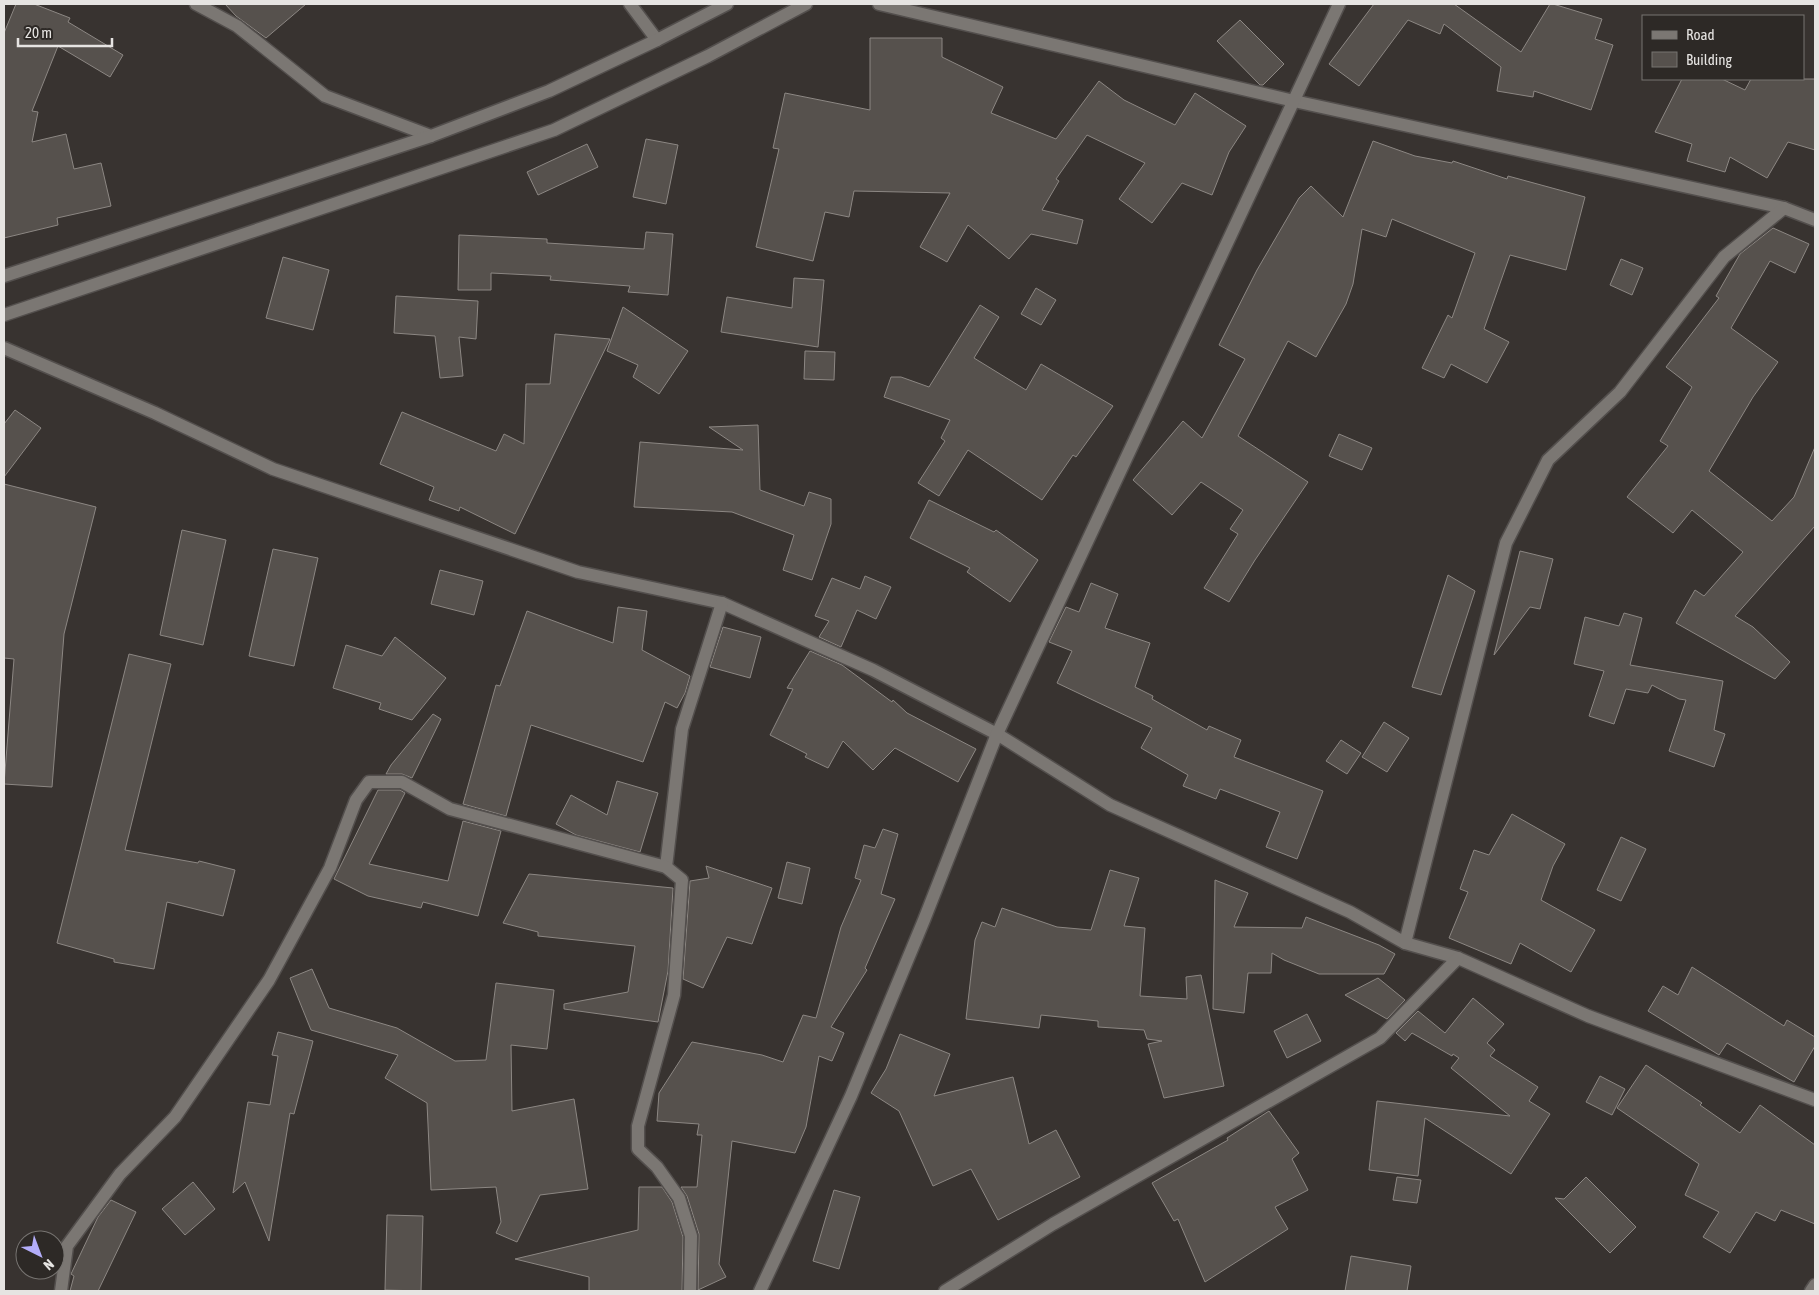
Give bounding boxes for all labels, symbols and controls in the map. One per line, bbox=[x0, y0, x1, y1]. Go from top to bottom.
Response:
scale bar bbox=[18, 15, 111, 47]
legend bbox=[1642, 15, 1804, 80]
text: 20 m bbox=[25, 24, 52, 41]
text: Road bbox=[1686, 26, 1715, 43]
text: Building bbox=[1686, 51, 1732, 68]
north arrow bbox=[15, 1230, 65, 1280]
text: N bbox=[40, 1256, 57, 1273]

